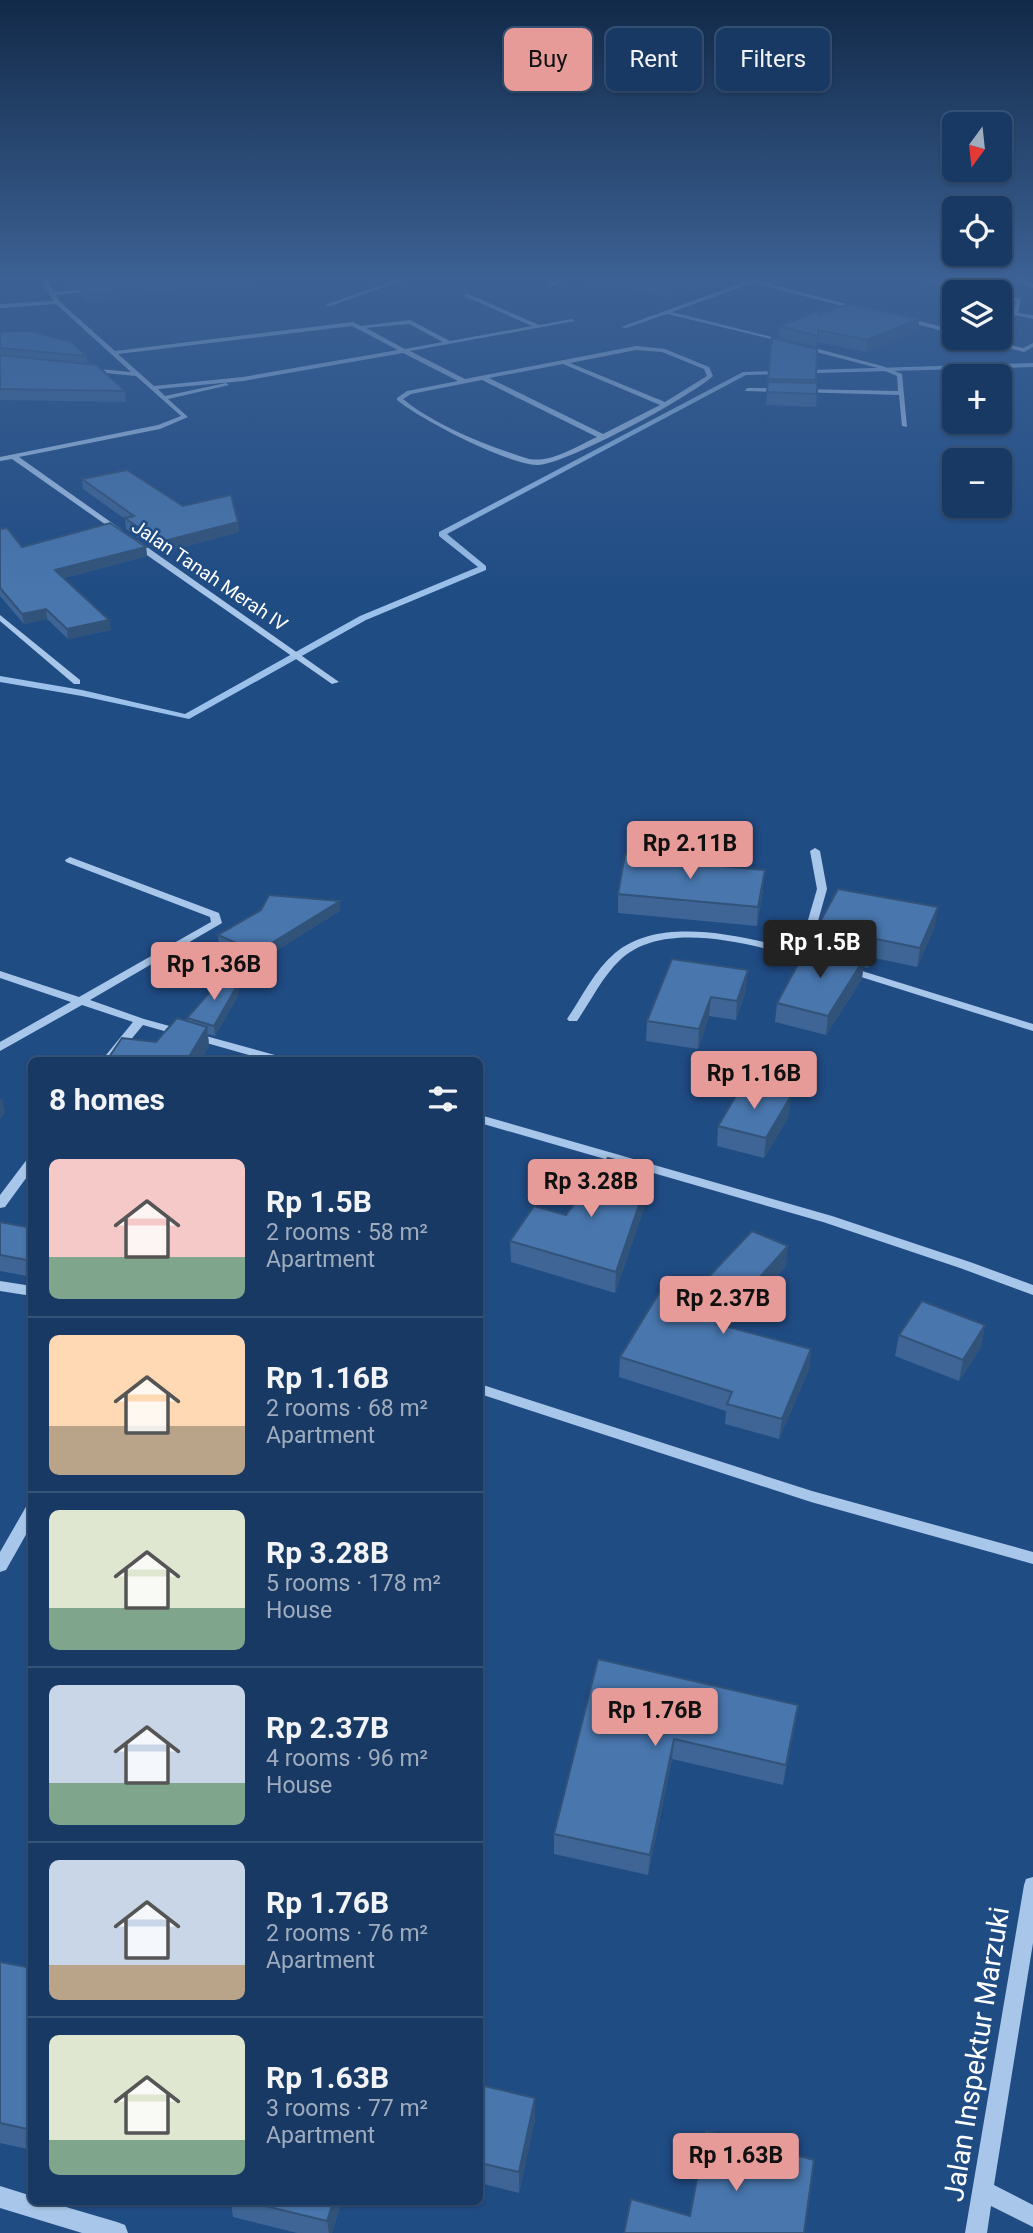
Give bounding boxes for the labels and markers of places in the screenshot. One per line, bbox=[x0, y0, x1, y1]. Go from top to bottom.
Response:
pin: Rp 2.11B bbox=[618, 822, 762, 881]
pin: Rp 1.5B bbox=[755, 920, 885, 980]
pin: Rp 1.36B bbox=[142, 942, 286, 1002]
pin: Rp 1.16B bbox=[682, 1052, 826, 1111]
pin: Rp 3.28B bbox=[519, 1160, 663, 1219]
pin: Rp 2.37B bbox=[651, 1276, 795, 1336]
pin: Rp 1.76B bbox=[583, 1688, 727, 1748]
pin: Rp 1.63B bbox=[664, 2134, 808, 2193]

